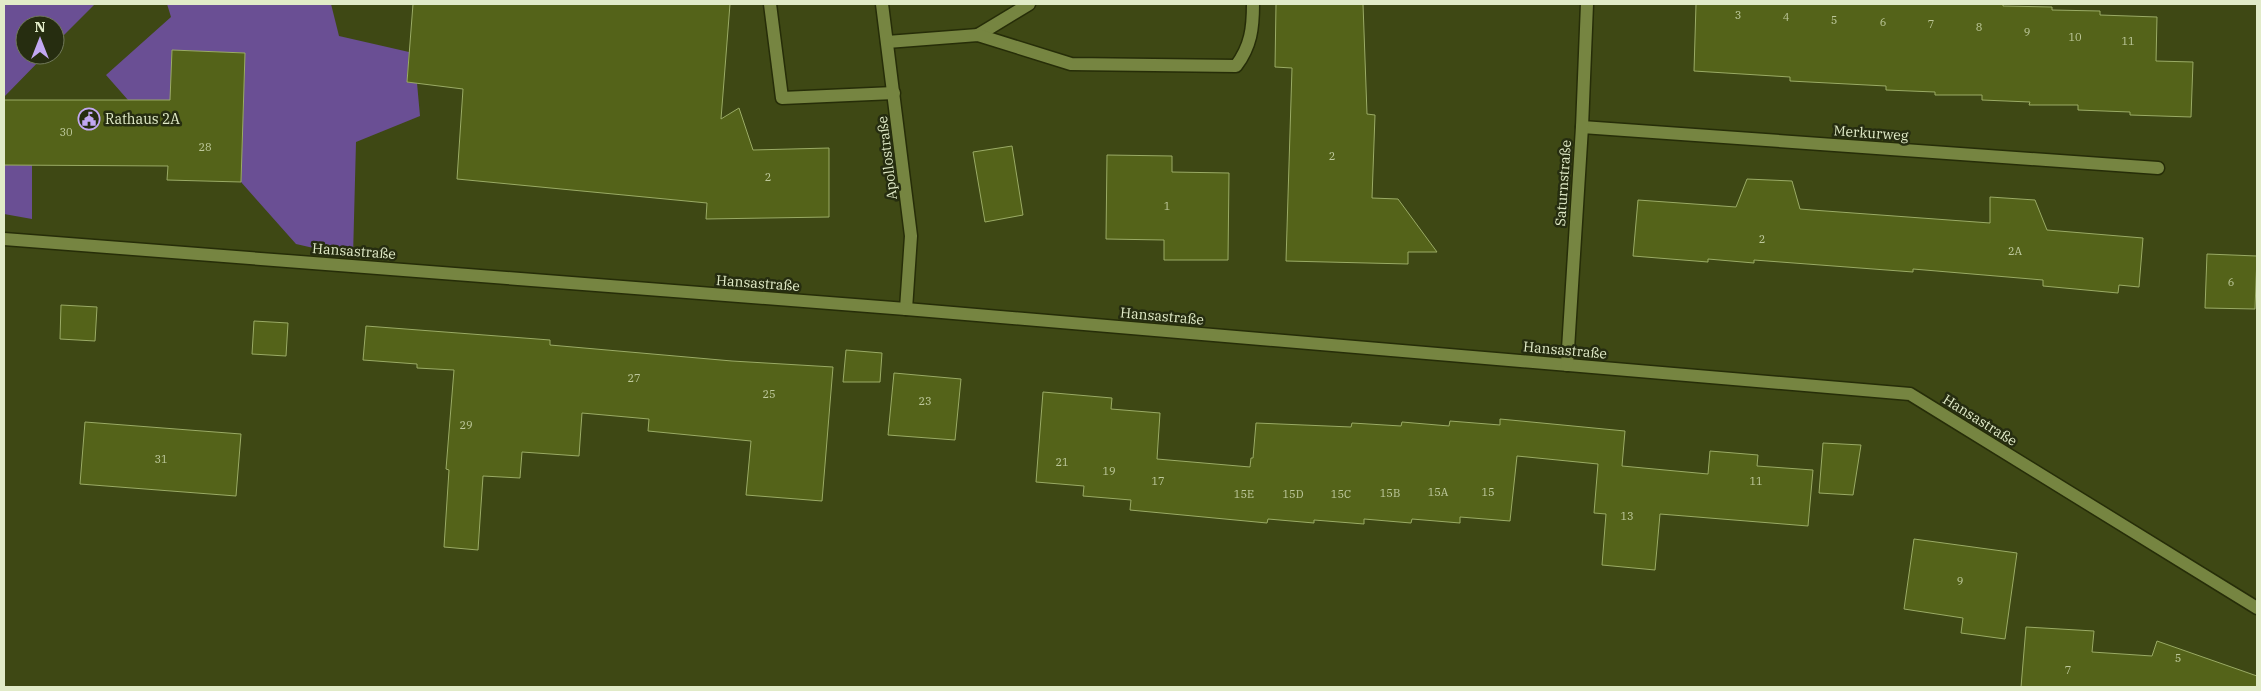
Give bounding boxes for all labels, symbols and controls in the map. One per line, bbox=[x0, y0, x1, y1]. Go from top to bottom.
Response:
house number: 3 bbox=[1735, 8, 1741, 22]
house number: 4 bbox=[1783, 10, 1790, 24]
house number: 5 bbox=[1831, 13, 1837, 27]
north arrow bbox=[15, 15, 65, 65]
house number: 6 bbox=[1880, 15, 1886, 29]
house number: 7 bbox=[1928, 17, 1934, 31]
text: N bbox=[34, 18, 46, 36]
house number: 8 bbox=[1976, 20, 1982, 34]
house number: 9 bbox=[2024, 25, 2030, 39]
house number: 10 bbox=[2068, 30, 2082, 44]
house number: 11 bbox=[2121, 34, 2135, 48]
public building icon: Rathaus 2A bbox=[77, 107, 101, 131]
place label: Rathaus 2A bbox=[105, 110, 180, 128]
street label: Apollostraße bbox=[873, 115, 901, 201]
street label: Merkurweg bbox=[1833, 121, 1909, 145]
house number: 30 bbox=[59, 125, 73, 139]
street label: Saturnstraße bbox=[1551, 139, 1575, 227]
house number: 28 bbox=[198, 140, 212, 154]
house number: 2 bbox=[1329, 149, 1335, 163]
house number: 2 bbox=[765, 170, 771, 184]
house number: 1 bbox=[1164, 199, 1170, 213]
house number: 2 bbox=[1759, 232, 1765, 246]
street label: Hansastraße bbox=[311, 239, 397, 263]
house number: 2A bbox=[2008, 244, 2023, 258]
street label: Hansastraße bbox=[715, 271, 801, 295]
house number: 6 bbox=[2228, 275, 2234, 289]
street label: Hansastraße bbox=[1119, 303, 1205, 329]
street label: Hansastraße bbox=[1522, 337, 1608, 363]
house number: 27 bbox=[627, 371, 641, 385]
house number: 25 bbox=[762, 387, 776, 401]
street label: Hansastraße bbox=[1940, 390, 2020, 450]
house number: 23 bbox=[918, 394, 932, 408]
house number: 29 bbox=[459, 418, 473, 432]
house number: 31 bbox=[154, 452, 168, 466]
house number: 21 bbox=[1055, 455, 1069, 469]
house number: 19 bbox=[1102, 464, 1116, 478]
house number: 17 bbox=[1151, 474, 1165, 488]
house number: 11 bbox=[1749, 474, 1763, 488]
house number: 15A bbox=[1428, 485, 1449, 499]
house number: 15 bbox=[1481, 485, 1495, 499]
house number: 15B bbox=[1380, 486, 1400, 500]
house number: 15E bbox=[1234, 487, 1254, 501]
house number: 15D bbox=[1283, 487, 1304, 501]
house number: 15C bbox=[1331, 487, 1351, 501]
house number: 13 bbox=[1620, 509, 1634, 523]
house number: 9 bbox=[1957, 574, 1963, 588]
house number: 5 bbox=[2175, 651, 2181, 665]
house number: 7 bbox=[2065, 663, 2071, 677]

